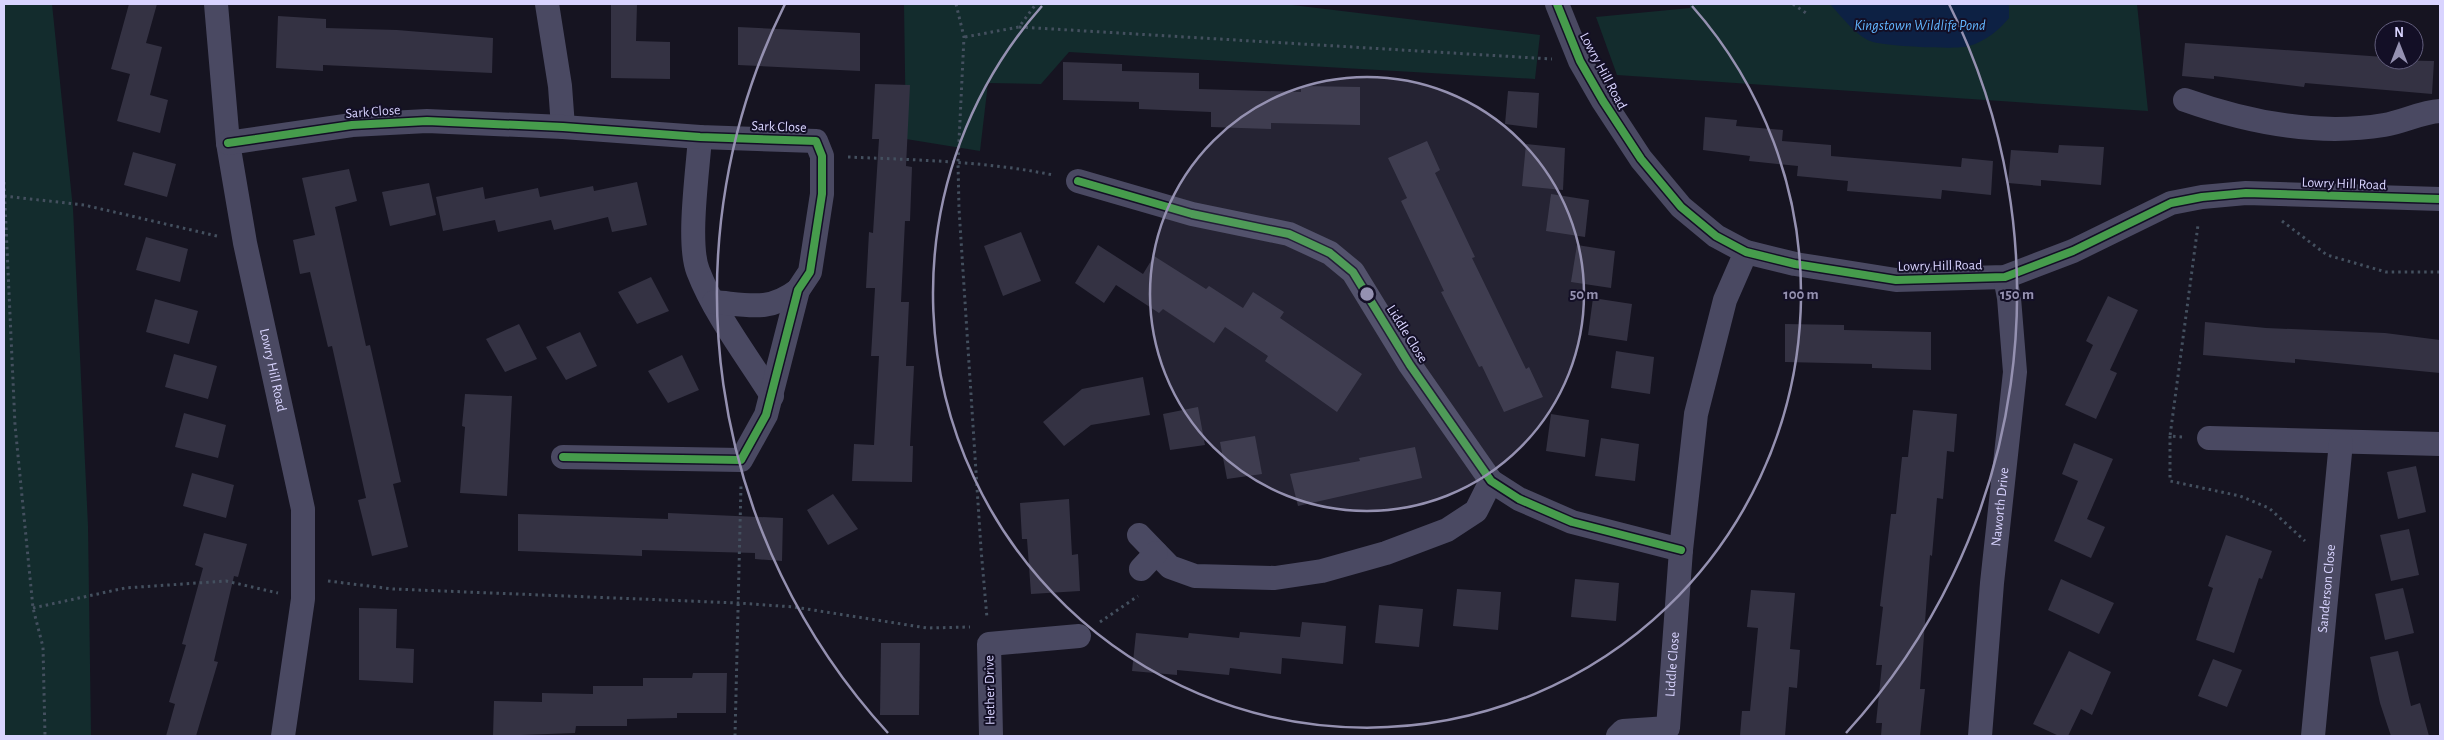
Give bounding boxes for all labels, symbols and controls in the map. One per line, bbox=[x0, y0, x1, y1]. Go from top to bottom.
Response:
water label: Kingstown Wildlife Pond bbox=[1854, 18, 1986, 33]
north arrow bbox=[2374, 20, 2424, 70]
text: N bbox=[2394, 26, 2404, 40]
street label: Lowry Hill Road bbox=[1577, 30, 1629, 112]
street label: Sark Close bbox=[345, 103, 401, 121]
street label: Sark Close bbox=[751, 119, 807, 135]
street label: Lowry Hill Road bbox=[2301, 176, 2387, 192]
street label: Lowry Hill Road bbox=[1898, 258, 1982, 274]
centre of rings bbox=[1358, 285, 1376, 303]
text: 50 m bbox=[1570, 287, 1598, 302]
text: 100 m bbox=[1783, 287, 1819, 302]
text: 150 m bbox=[2000, 287, 2034, 302]
street label: Liddle Close bbox=[1384, 303, 1430, 365]
street label: Lowry Hill Road bbox=[257, 327, 289, 413]
street label: Naworth Drive bbox=[1989, 467, 2012, 547]
street label: Sanderson Close bbox=[2316, 544, 2338, 634]
street label: Liddle Close bbox=[1663, 631, 1682, 697]
street label: Hether Drive bbox=[982, 655, 998, 725]

